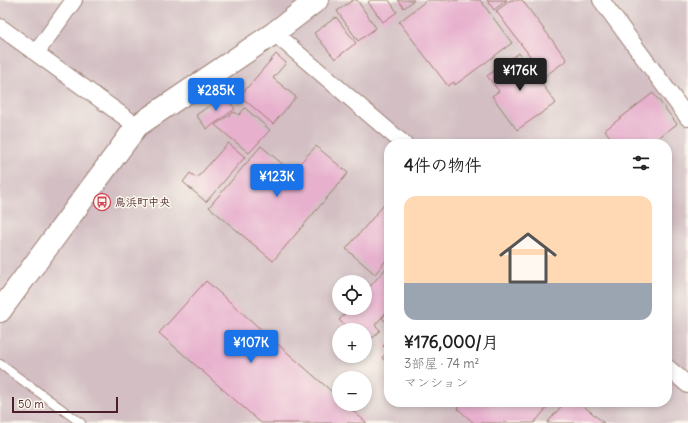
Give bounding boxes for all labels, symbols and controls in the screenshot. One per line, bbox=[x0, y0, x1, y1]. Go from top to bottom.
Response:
pin: ¥176K bbox=[492, 58, 548, 92]
text: ¥176K bbox=[503, 62, 537, 79]
pin: ¥285K bbox=[188, 78, 244, 112]
text: ¥285K bbox=[197, 82, 235, 99]
icon: filters bbox=[630, 152, 652, 174]
text: 4件の物件 bbox=[404, 154, 482, 176]
pin: ¥123K bbox=[249, 164, 305, 198]
text: ¥123K bbox=[259, 168, 295, 185]
bus stop icon: 鳥浜町中央 bbox=[92, 192, 112, 212]
place label: 鳥浜町中央 bbox=[115, 195, 170, 209]
icon: home bbox=[492, 222, 564, 294]
map controls bbox=[332, 275, 372, 411]
button: locate bbox=[332, 275, 372, 315]
button: + bbox=[332, 323, 372, 363]
pin: ¥107K bbox=[223, 330, 279, 364]
text: ¥176,000/月 bbox=[404, 331, 499, 353]
text: ¥107K bbox=[233, 334, 269, 351]
text: 3部屋 · 74 m² bbox=[404, 355, 479, 372]
button: − bbox=[332, 371, 372, 411]
text: マンション bbox=[404, 374, 468, 391]
scale bar bbox=[12, 395, 118, 414]
text: 50 m bbox=[18, 397, 44, 411]

